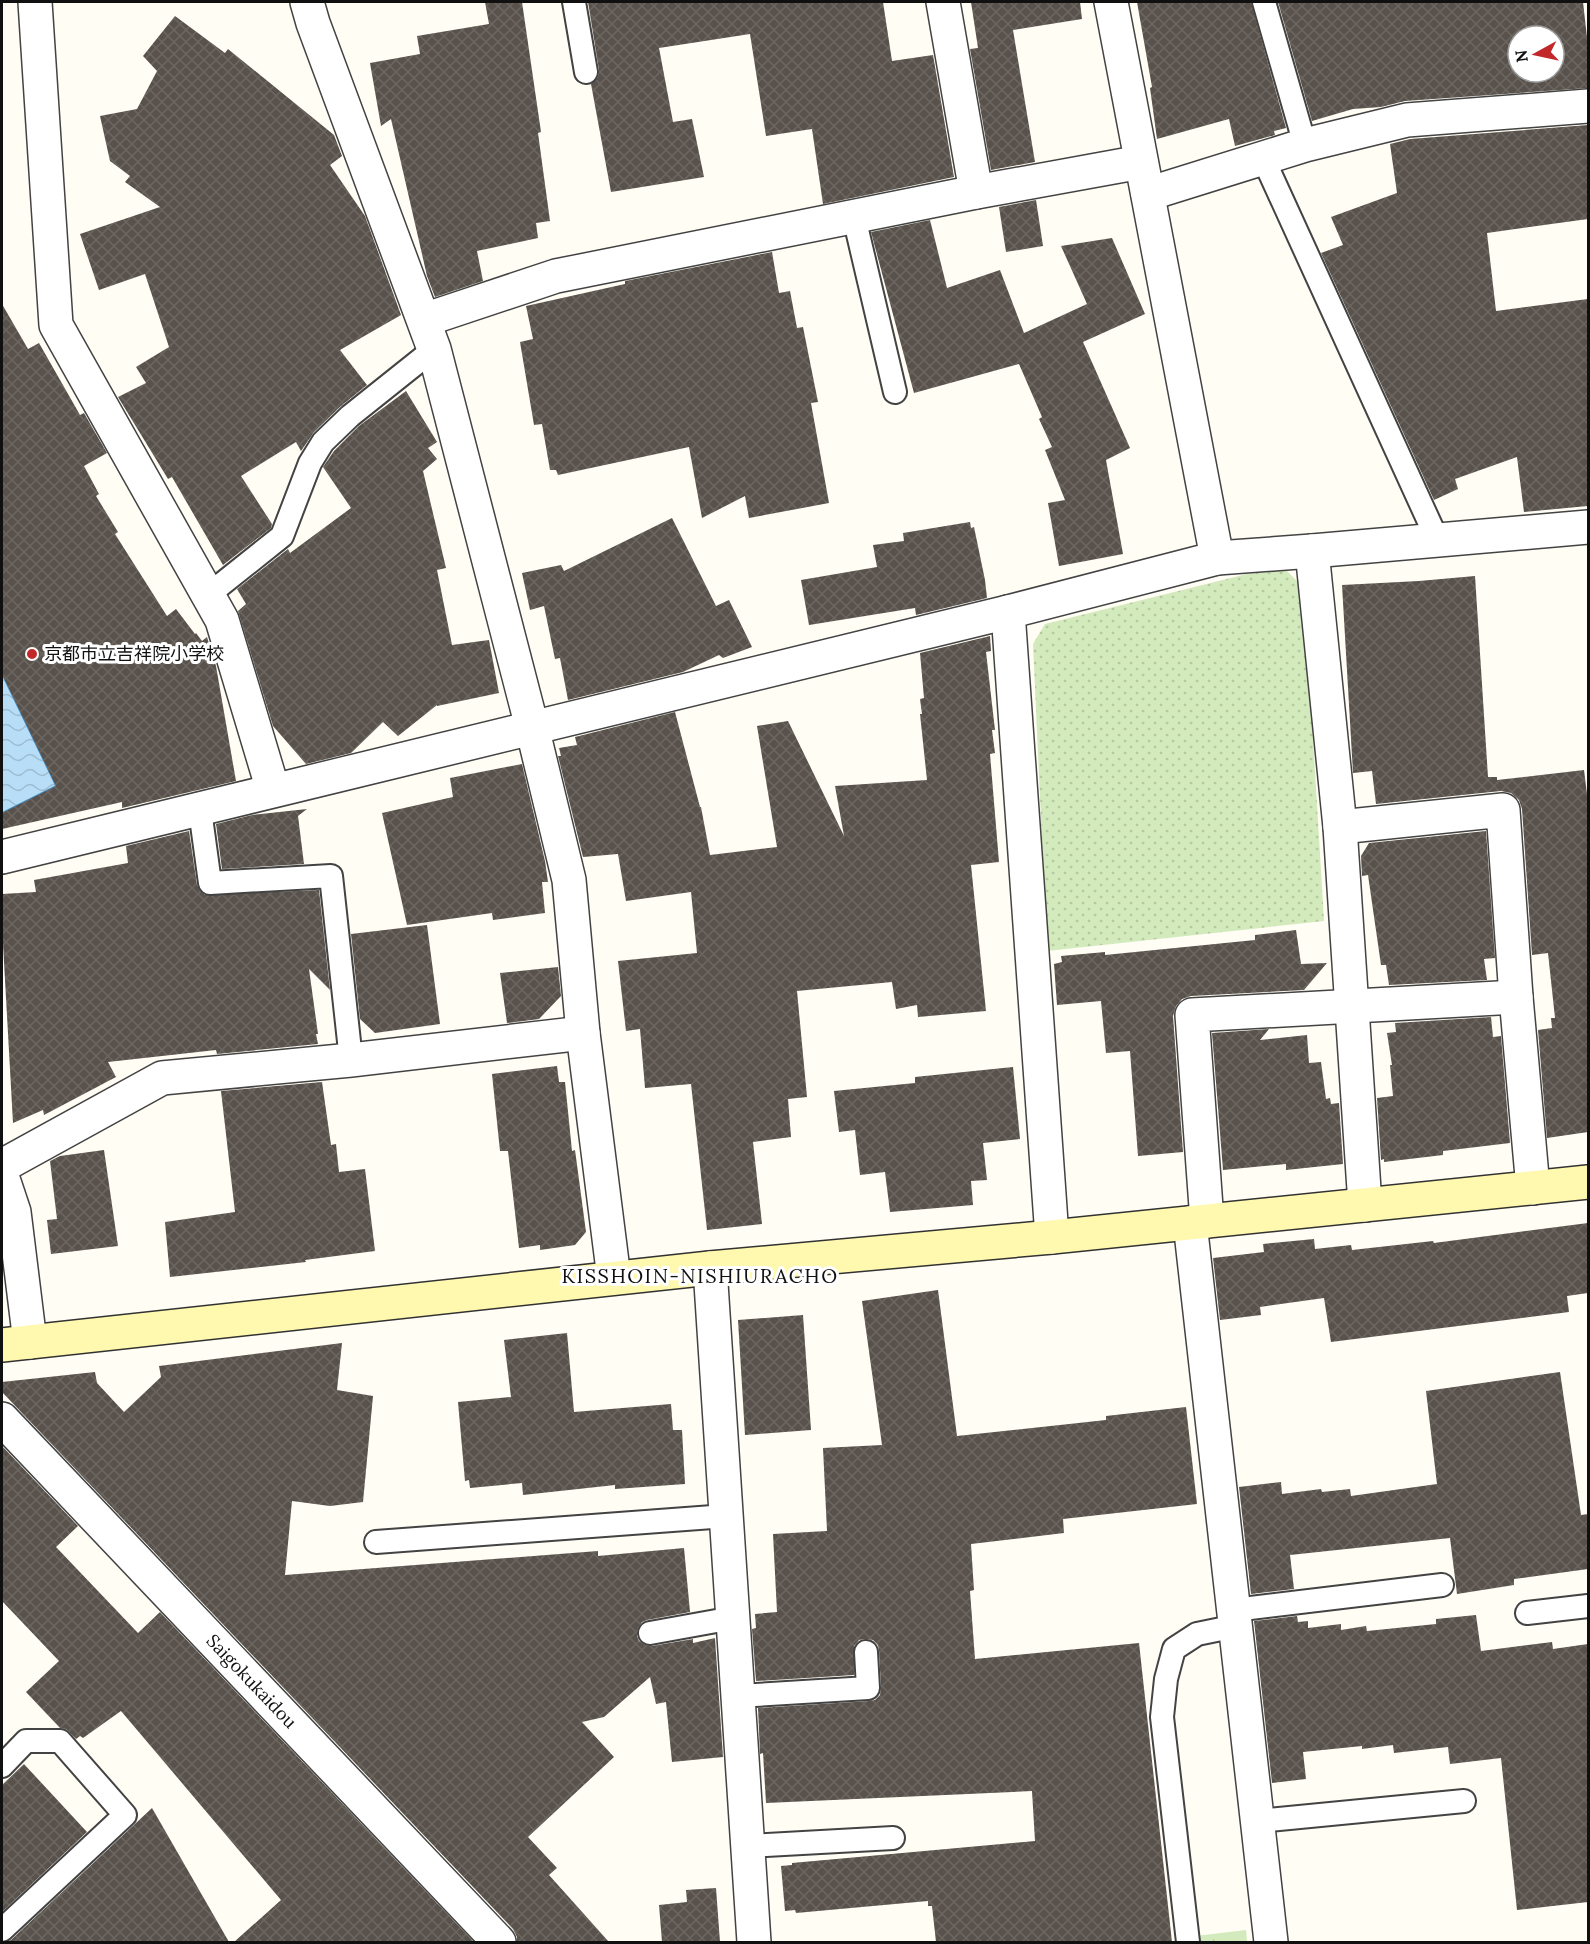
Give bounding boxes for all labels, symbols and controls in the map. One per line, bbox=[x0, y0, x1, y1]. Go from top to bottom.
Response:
north arrow bbox=[1506, 24, 1566, 84]
text: N bbox=[1510, 49, 1532, 64]
place label: 京都市立吉祥院小学校 bbox=[44, 642, 224, 665]
marker: 京都市立吉祥院小学校 bbox=[25, 647, 39, 661]
district label: KISSHOIN-NISHIURACHO bbox=[561, 1263, 839, 1288]
street label: Saigokukaidou bbox=[202, 1629, 302, 1733]

